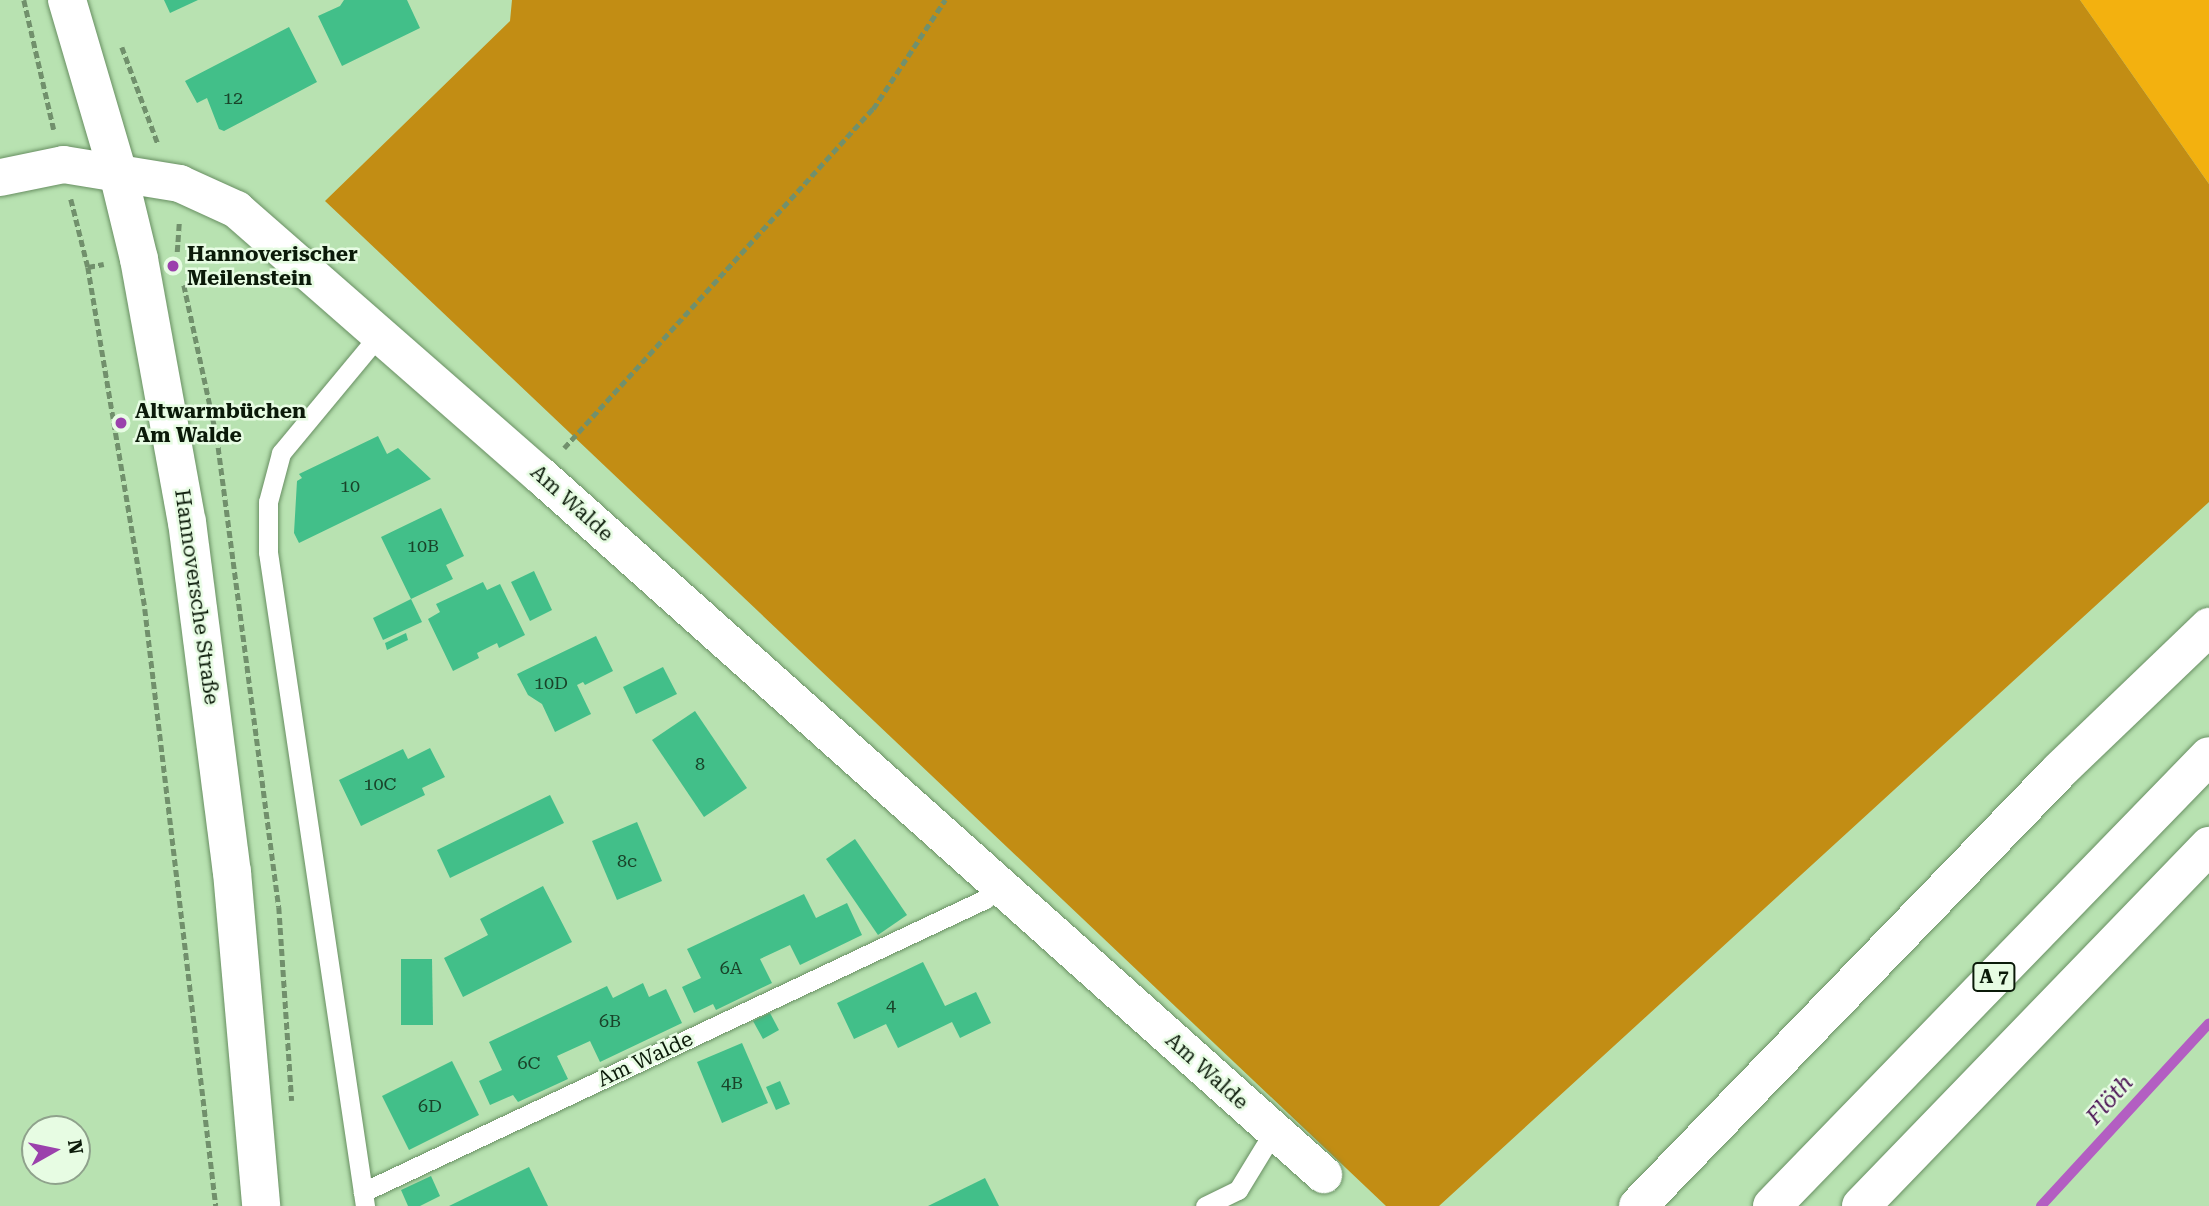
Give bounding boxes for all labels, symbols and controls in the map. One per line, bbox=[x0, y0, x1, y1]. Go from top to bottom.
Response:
house number: 12 bbox=[223, 87, 243, 109]
place label: Hannoverischer Meilenstein bbox=[187, 241, 358, 291]
marker: Hannoverischer Meilenstein bbox=[165, 258, 181, 274]
place label: Altwarmbüchen Am Walde bbox=[135, 398, 306, 448]
marker: Altwarmbüchen Am Walde bbox=[113, 415, 129, 431]
street label: Am Walde bbox=[526, 459, 618, 547]
house number: 10 bbox=[340, 475, 360, 497]
street label: Hannoversche Straße bbox=[169, 488, 225, 706]
house number: 10B bbox=[407, 535, 439, 557]
house number: 10D bbox=[534, 672, 568, 694]
house number: 8 bbox=[695, 753, 705, 775]
house number: 10C bbox=[363, 773, 397, 795]
house number: 8c bbox=[617, 850, 637, 872]
house number: 6A bbox=[720, 957, 742, 979]
road number: A 7 bbox=[1971, 962, 2017, 993]
house number: 4 bbox=[886, 994, 896, 1016]
house number: 6B bbox=[599, 1010, 621, 1032]
street label: Am Walde bbox=[593, 1026, 697, 1092]
street label: Am Walde bbox=[1161, 1027, 1253, 1115]
house number: 6C bbox=[518, 1052, 540, 1074]
water label: Flöth bbox=[2081, 1070, 2139, 1130]
house number: 4B bbox=[721, 1072, 743, 1094]
house number: 6D bbox=[418, 1095, 442, 1117]
north arrow bbox=[21, 1115, 91, 1185]
text: N bbox=[63, 1138, 88, 1156]

